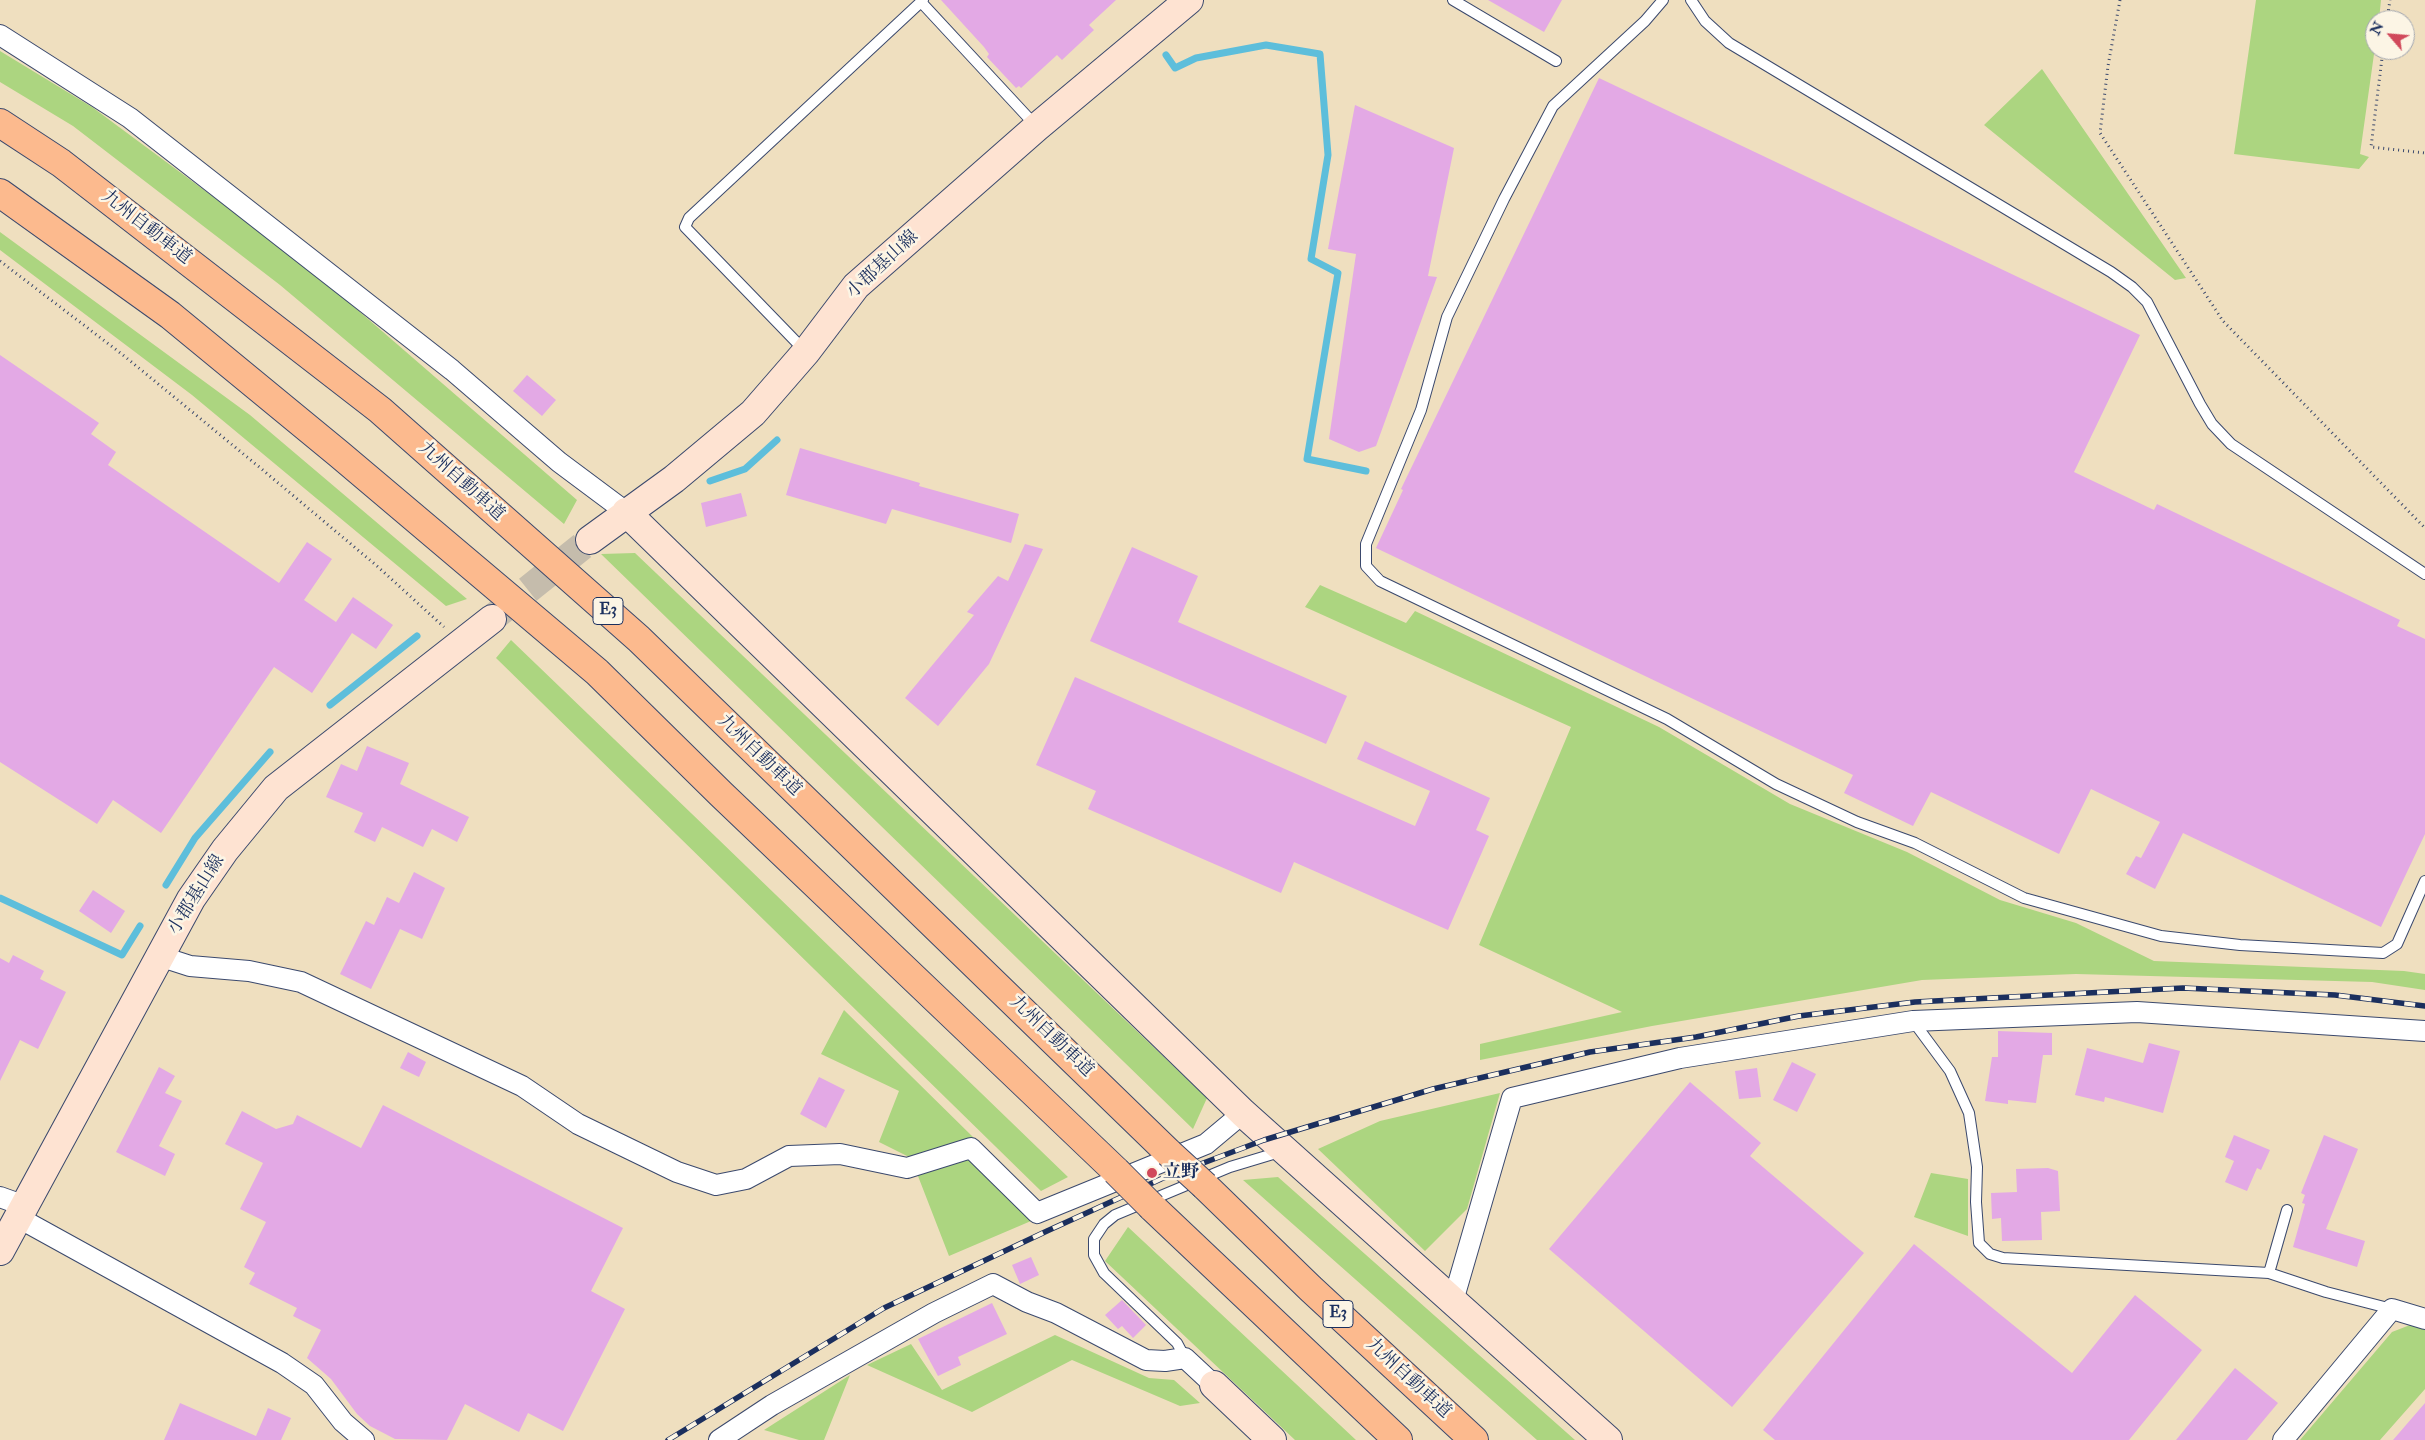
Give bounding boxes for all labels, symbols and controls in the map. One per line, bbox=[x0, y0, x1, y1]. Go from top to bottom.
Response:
north arrow bbox=[2365, 10, 2415, 60]
text: N bbox=[2367, 19, 2387, 38]
street label: 九州自動車道 bbox=[97, 186, 195, 270]
street label: 小郡基山線 bbox=[843, 226, 923, 304]
street label: 九州自動車道 bbox=[414, 438, 508, 526]
road number: E3 bbox=[593, 598, 623, 624]
street label: 九州自動車道 bbox=[713, 711, 805, 801]
street label: 小郡基山線 bbox=[164, 851, 230, 939]
street label: 九州自動車道 bbox=[1005, 992, 1097, 1082]
place label: 立野 bbox=[1163, 1162, 1199, 1184]
marker: 立野 bbox=[1145, 1166, 1159, 1180]
road number: E3 bbox=[1323, 1300, 1353, 1328]
street label: 九州自動車道 bbox=[1361, 1334, 1455, 1424]

